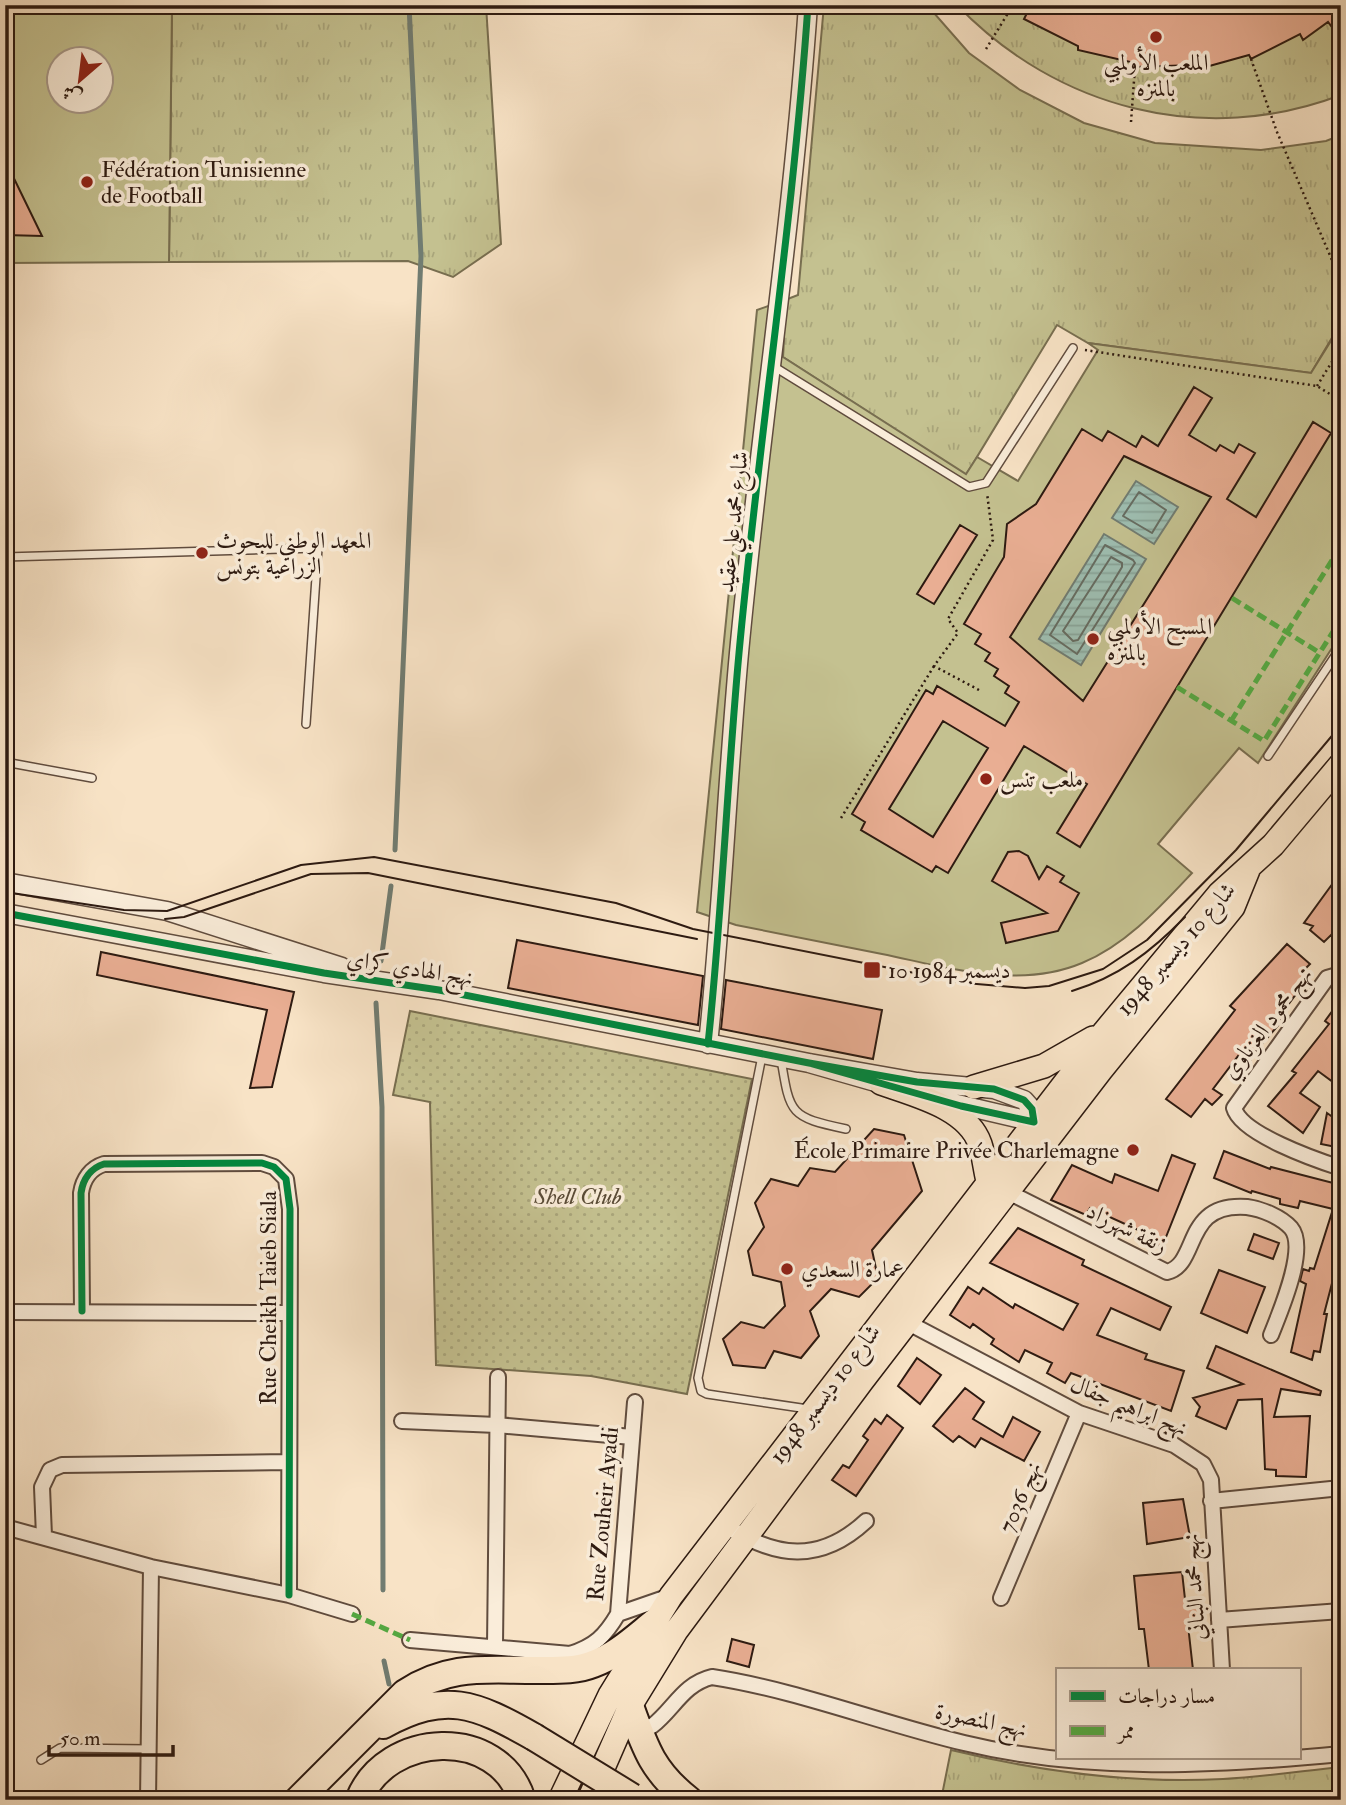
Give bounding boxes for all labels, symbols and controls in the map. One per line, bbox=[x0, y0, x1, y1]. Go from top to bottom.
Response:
marker: الملعب الأولمبي بالمنزه bbox=[1148, 29, 1164, 45]
north arrow bbox=[46, 46, 116, 116]
place label: الملعب الأولمبي بالمنزه bbox=[1103, 46, 1209, 103]
text: ش bbox=[59, 79, 86, 109]
place label: Fédération Tunisienne de Football bbox=[101, 155, 306, 210]
marker: Fédération Tunisienne de Football bbox=[79, 174, 95, 190]
street label: شارع محمد علي عقيد bbox=[711, 450, 763, 595]
place label: المعهد الوطني للبحوث الزراعية بتونس bbox=[216, 526, 371, 582]
marker: المعهد الوطني للبحوث الزراعية بتونس bbox=[194, 545, 210, 561]
place label: المسبح الأولمبي بالمنزه bbox=[1107, 610, 1212, 667]
marker: المسبح الأولمبي بالمنزه bbox=[1085, 631, 1101, 647]
place label: ملعب تنس bbox=[1000, 765, 1083, 795]
marker: ملعب تنس bbox=[978, 771, 994, 787]
street label: شارع 10 ديسمبر 1948 bbox=[1110, 876, 1246, 1025]
street label: نهج الهادي كراي bbox=[344, 944, 475, 998]
place label: 10 ديسمبر 1984 bbox=[888, 956, 1011, 985]
marker: 10 ديسمبر 1984 bbox=[862, 960, 882, 980]
street label: نهج محمود الغزناوي bbox=[1215, 961, 1324, 1089]
place label: École Primaire Privée Charlemagne bbox=[794, 1136, 1119, 1165]
marker: École Primaire Privée Charlemagne bbox=[1125, 1142, 1141, 1158]
park label: Shell Club bbox=[533, 1182, 622, 1211]
street label: Rue Cheikh Taieb Siala bbox=[254, 1190, 283, 1405]
street label: زنقة شهرزاد bbox=[1082, 1196, 1172, 1260]
place label: عمارة السعدي bbox=[801, 1255, 904, 1288]
marker: عمارة السعدي bbox=[779, 1261, 795, 1277]
street label: شارع 10 ديسمبر 1948 bbox=[763, 1318, 891, 1473]
street label: نهج ابراهيم جفال bbox=[1063, 1369, 1192, 1450]
street label: Rue Zouheir Ayadi bbox=[581, 1426, 625, 1602]
street label: نهج 7036 bbox=[992, 1457, 1053, 1539]
street label: نهج محمد البناني bbox=[1176, 1532, 1218, 1641]
legend bbox=[1056, 1668, 1300, 1759]
text: مسار دراجات bbox=[1118, 1683, 1215, 1710]
street label: نهج المنصورة bbox=[931, 1696, 1029, 1750]
scale bar bbox=[49, 1714, 173, 1758]
text: ممر bbox=[1116, 1718, 1135, 1745]
text: 50 m bbox=[60, 1725, 101, 1752]

